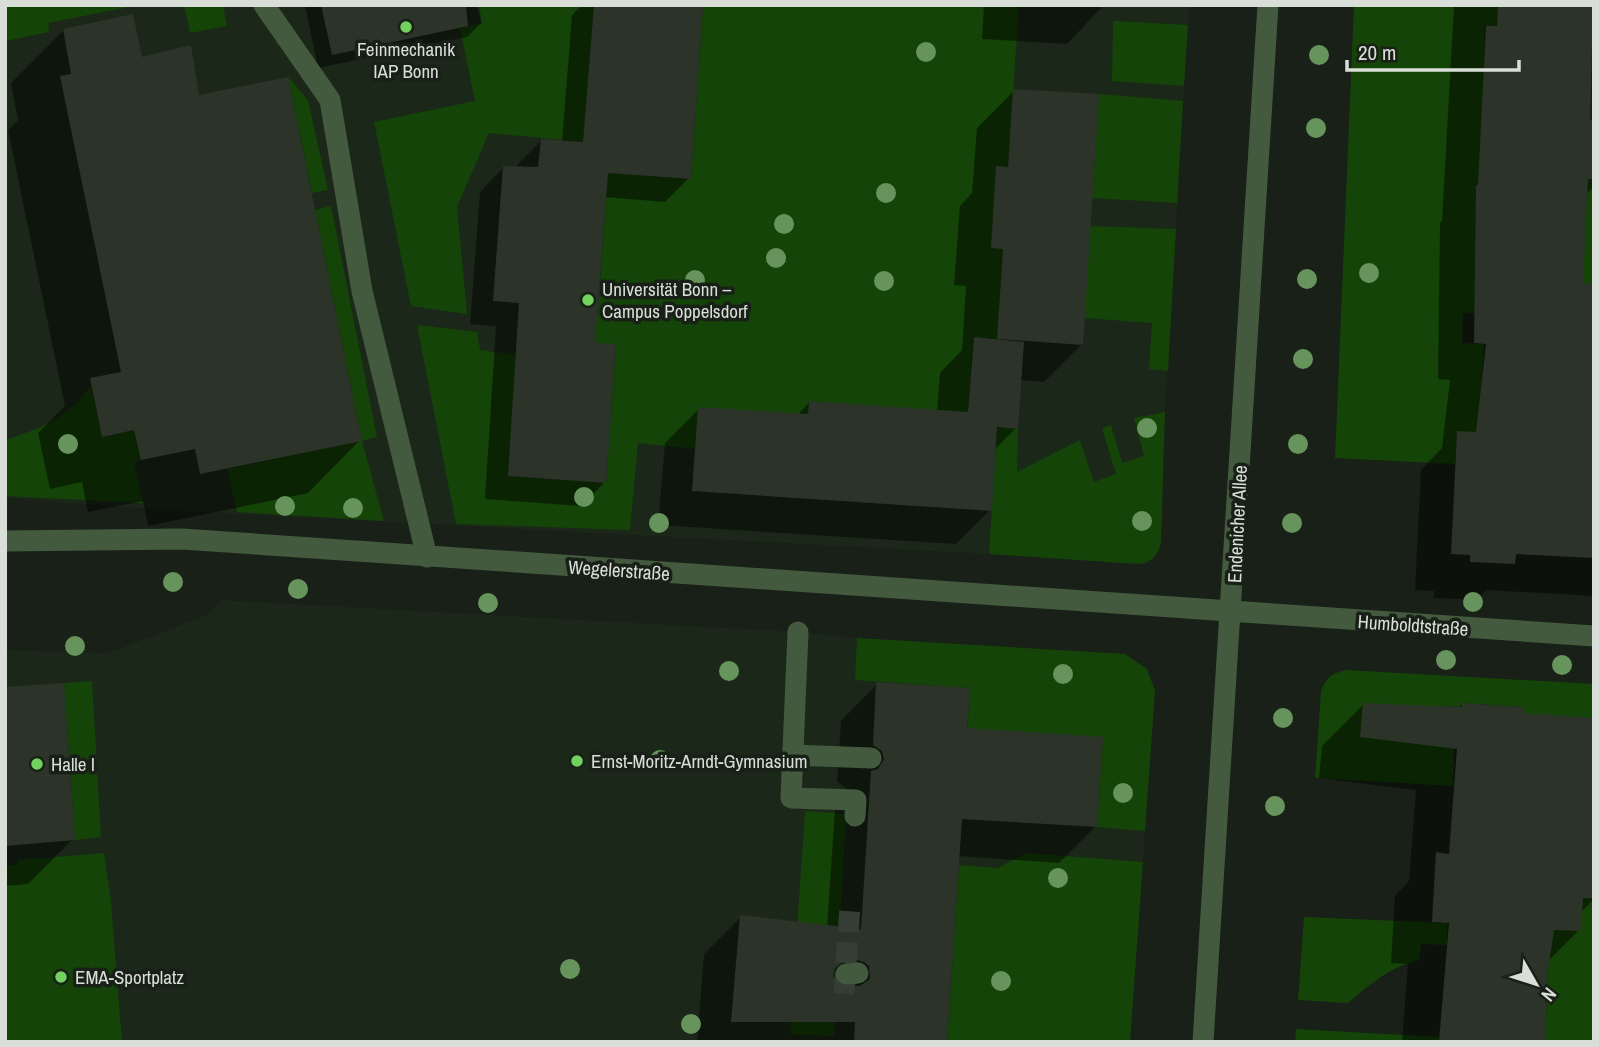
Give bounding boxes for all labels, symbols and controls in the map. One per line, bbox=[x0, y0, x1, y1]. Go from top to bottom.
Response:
marker: Feinmechanik IAP Bonn bbox=[398, 19, 414, 35]
scale bar bbox=[1347, 28, 1518, 72]
place label: Feinmechanik IAP Bonn bbox=[357, 36, 455, 84]
text: 20 m bbox=[1358, 38, 1396, 67]
place label: Universität Bonn – Campus Poppelsdorf bbox=[602, 276, 748, 324]
marker: Universität Bonn – Campus Poppelsdorf bbox=[580, 292, 596, 308]
street label: Endenicher Allee bbox=[1221, 464, 1253, 584]
street label: Wegelerstraße bbox=[567, 553, 671, 587]
street label: Humboldtstraße bbox=[1357, 608, 1469, 642]
place label: Ernst-Moritz-Arndt-Gymnasium bbox=[591, 748, 807, 774]
place label: Halle I bbox=[51, 751, 95, 777]
marker: Ernst-Moritz-Arndt-Gymnasium bbox=[569, 753, 585, 769]
marker: Halle I bbox=[29, 756, 45, 772]
north arrow bbox=[1501, 949, 1571, 1019]
place label: EMA-Sportplatz bbox=[75, 964, 184, 990]
marker: EMA-Sportplatz bbox=[53, 969, 69, 985]
text: N bbox=[1536, 982, 1563, 1007]

